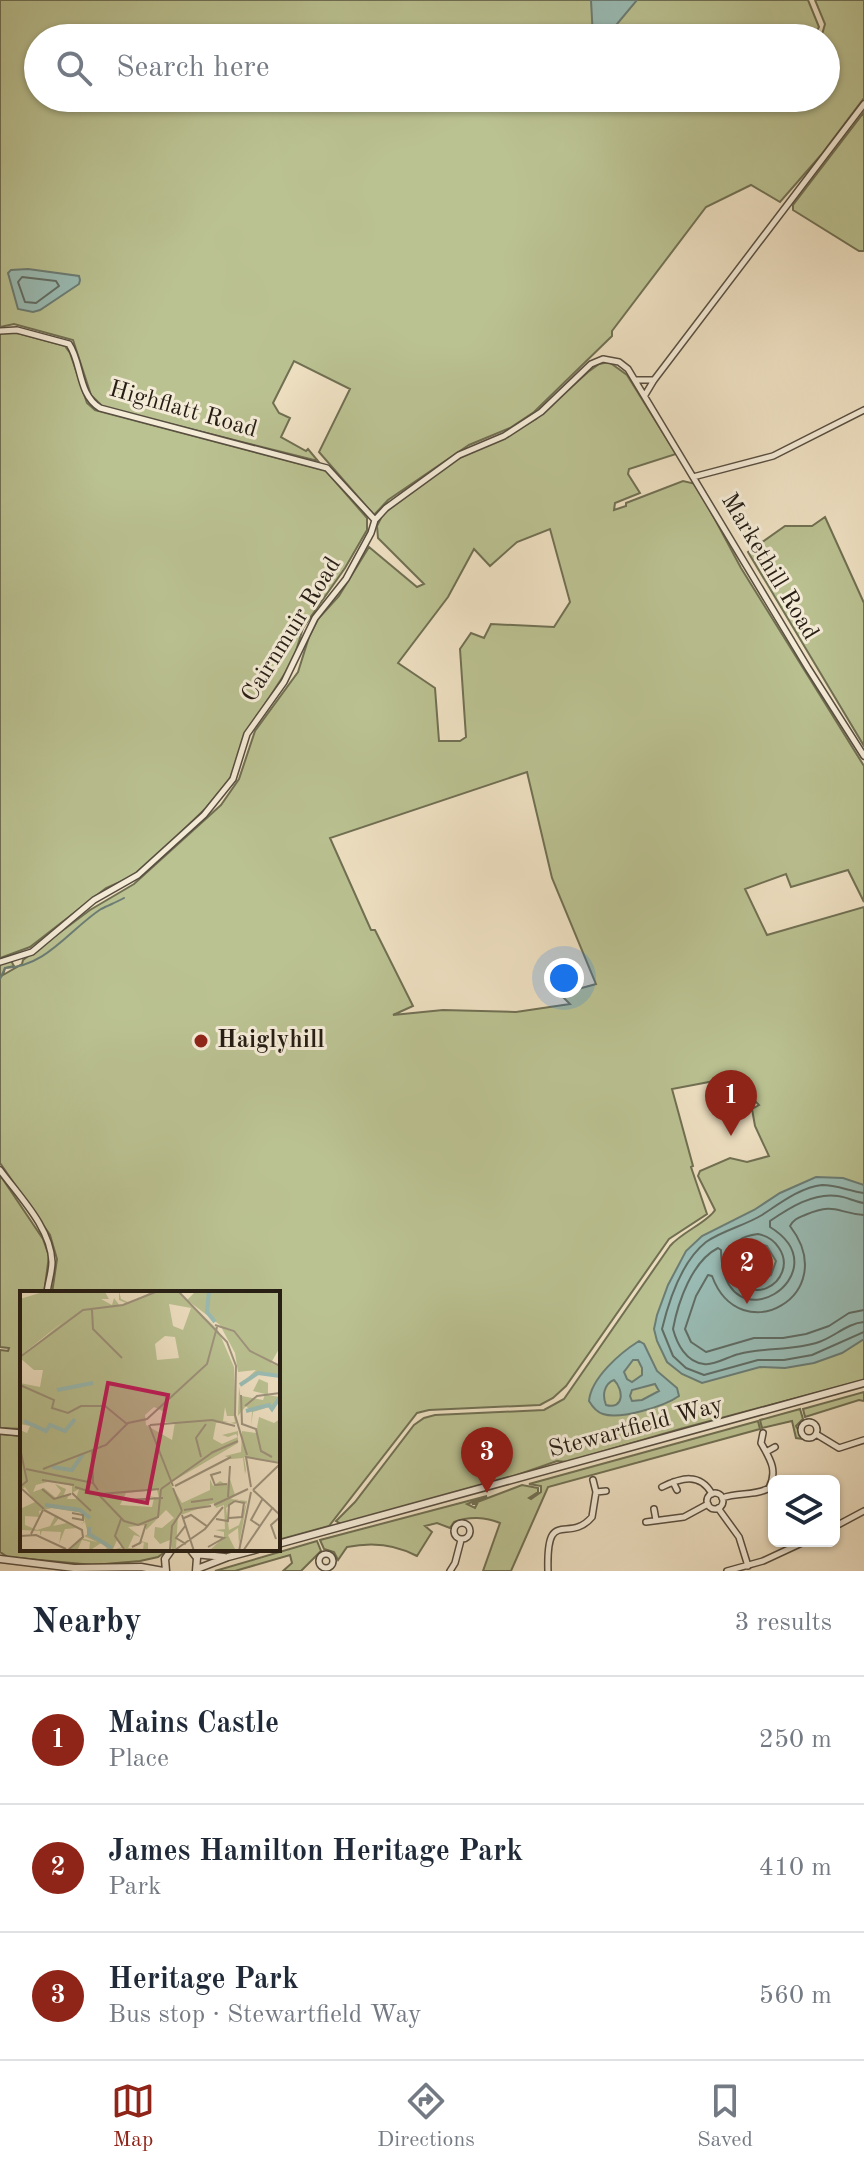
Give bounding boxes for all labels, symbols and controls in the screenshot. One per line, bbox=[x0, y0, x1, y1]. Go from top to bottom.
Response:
search box bbox=[24, 24, 840, 112]
icon: search bbox=[52, 46, 96, 90]
text: Search here bbox=[116, 53, 270, 83]
street label: Highflatt Road bbox=[106, 377, 260, 443]
street label: Markethill Road bbox=[716, 489, 822, 645]
street label: Cairnmuir Road bbox=[238, 553, 346, 707]
your location bbox=[544, 958, 584, 998]
place label: Haiglyhill bbox=[217, 1029, 325, 1053]
marker: Haiglyhill bbox=[192, 1032, 210, 1050]
pin: 1 bbox=[705, 1070, 757, 1136]
pin: 2 bbox=[721, 1238, 773, 1304]
inset map bbox=[20, 1291, 280, 1551]
street label: Stewartfield Way bbox=[546, 1393, 726, 1463]
pin: 3 bbox=[461, 1427, 513, 1493]
map controls bbox=[768, 1475, 840, 1547]
button: layers bbox=[768, 1475, 840, 1547]
text: Nearby bbox=[32, 1606, 142, 1640]
text: 3 results bbox=[734, 1610, 832, 1636]
text: Mains Castle bbox=[108, 1709, 279, 1739]
text: 1 bbox=[50, 1727, 66, 1753]
text: 250 m bbox=[759, 1727, 832, 1753]
text: Place bbox=[108, 1746, 169, 1772]
text: James Hamilton Heritage Park bbox=[108, 1837, 523, 1867]
text: 2 bbox=[50, 1855, 66, 1881]
text: 410 m bbox=[759, 1855, 832, 1881]
text: Park bbox=[108, 1874, 162, 1900]
text: Heritage Park bbox=[108, 1965, 299, 1995]
text: 3 bbox=[50, 1983, 66, 2009]
text: 560 m bbox=[759, 1983, 832, 2009]
text: Bus stop · Stewartfield Way bbox=[108, 2002, 422, 2028]
tab: Map bbox=[111, 2079, 155, 2154]
tab: Directions bbox=[377, 2079, 475, 2154]
tab: Saved bbox=[697, 2079, 753, 2154]

